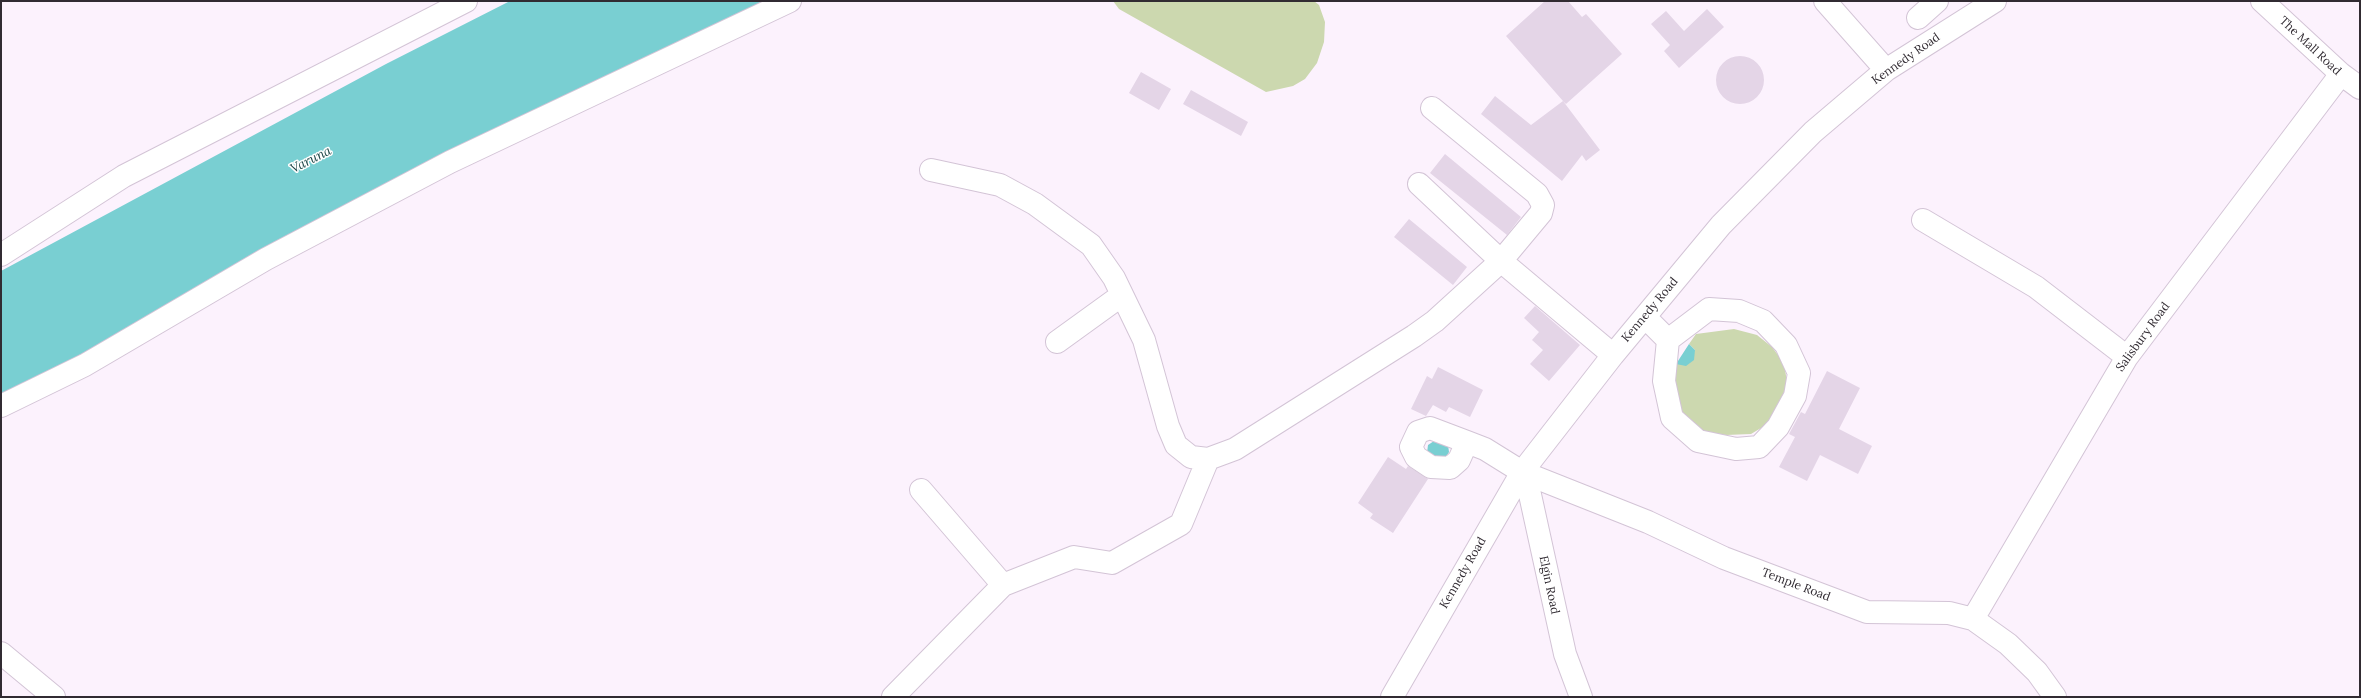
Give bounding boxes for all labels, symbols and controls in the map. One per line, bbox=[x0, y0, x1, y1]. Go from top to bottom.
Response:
street label: The Mall Road bbox=[2276, 14, 2344, 78]
street label: Kennedy Road bbox=[1869, 30, 1943, 88]
water label: Varuna bbox=[288, 143, 334, 177]
street label: Kennedy Road bbox=[1619, 275, 1681, 345]
street label: Salisbury Road bbox=[2113, 300, 2173, 374]
street label: Kennedy Road bbox=[1437, 535, 1489, 611]
street label: Elgin Road bbox=[1536, 554, 1562, 616]
street label: Temple Road bbox=[1760, 565, 1832, 605]

